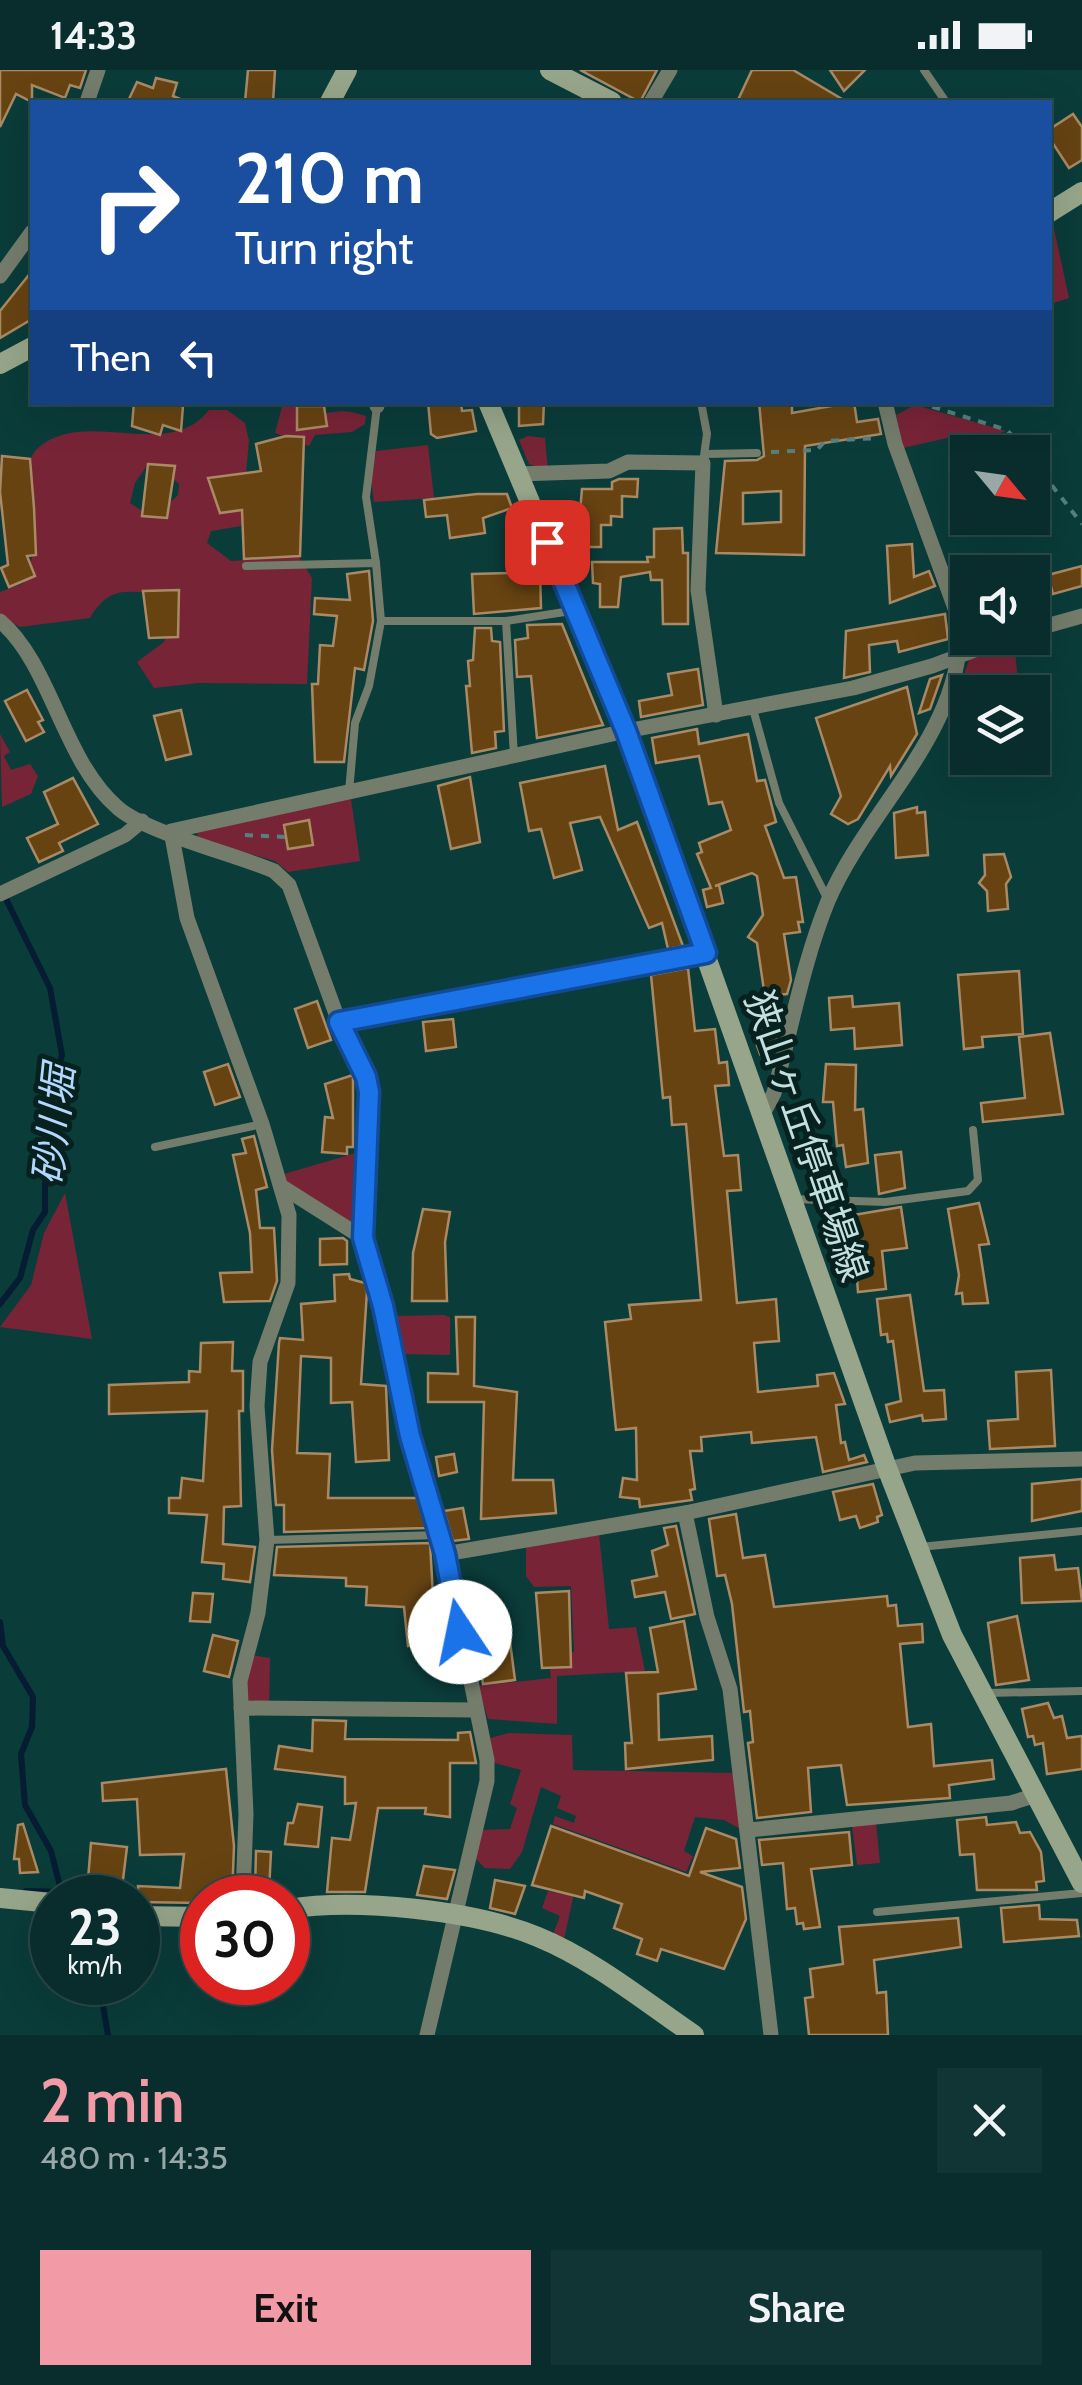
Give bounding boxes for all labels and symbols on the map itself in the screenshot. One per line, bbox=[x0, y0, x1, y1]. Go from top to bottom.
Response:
north arrow bbox=[950, 435, 1050, 535]
pin bbox=[505, 500, 590, 585]
street label: 狭山ヶ丘停車場線 bbox=[735, 985, 879, 1287]
water label: 砂川堀 bbox=[22, 1057, 84, 1187]
position arrow bbox=[408, 1580, 512, 1684]
speed limit sign: 30 bbox=[180, 1875, 310, 2005]

